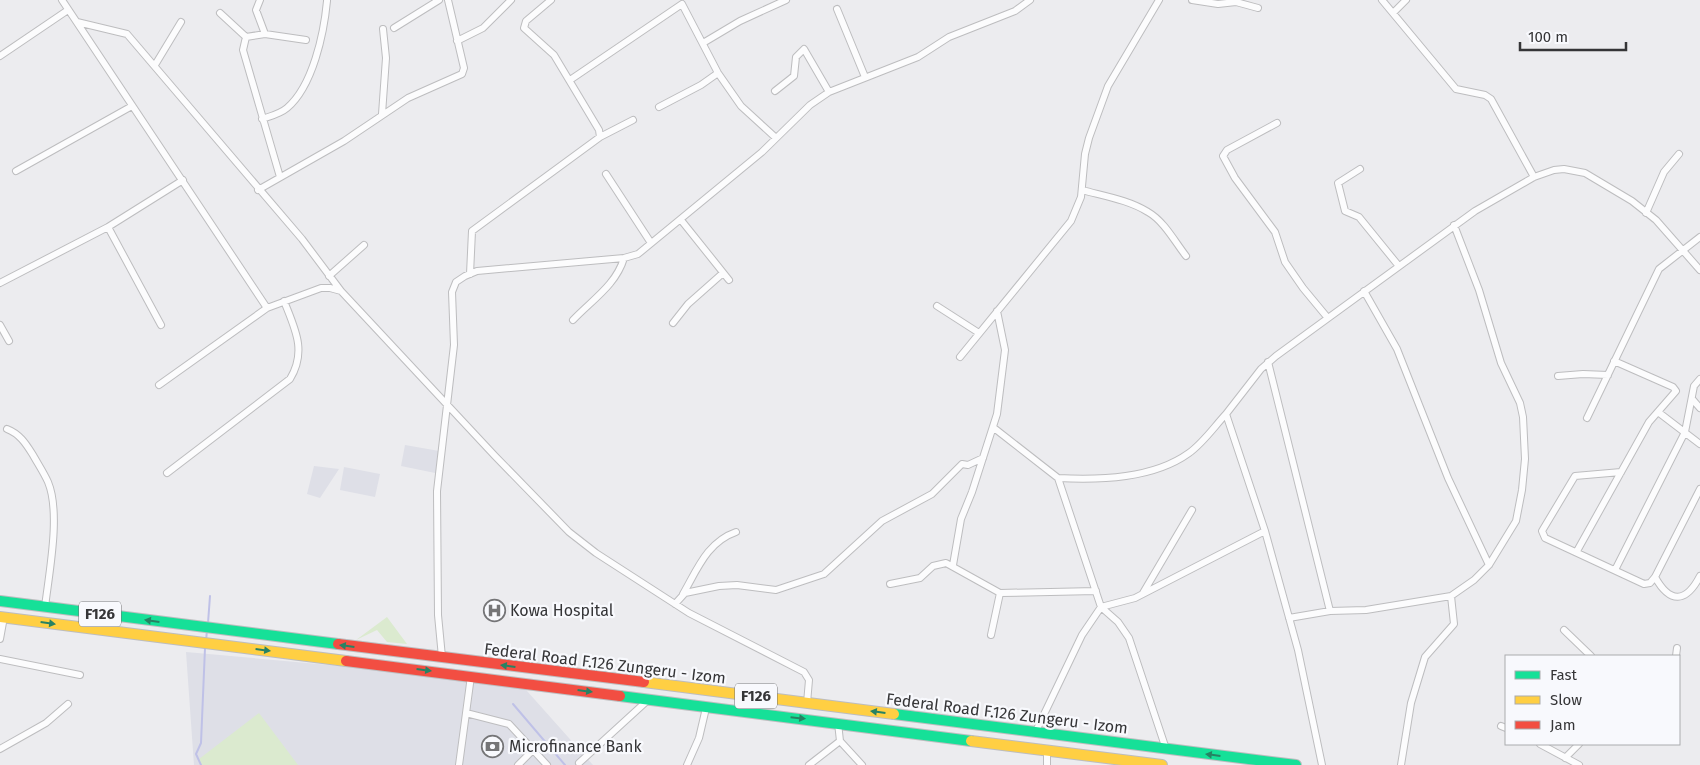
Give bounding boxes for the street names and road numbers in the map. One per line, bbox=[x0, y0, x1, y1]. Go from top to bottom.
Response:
road number: F126 bbox=[79, 602, 121, 626]
street label: Federal Road F.126 Zungeru - Izom bbox=[483, 639, 727, 688]
road number: F126 bbox=[735, 684, 777, 708]
street label: Federal Road F.126 Zungeru - Izom bbox=[885, 689, 1129, 738]

